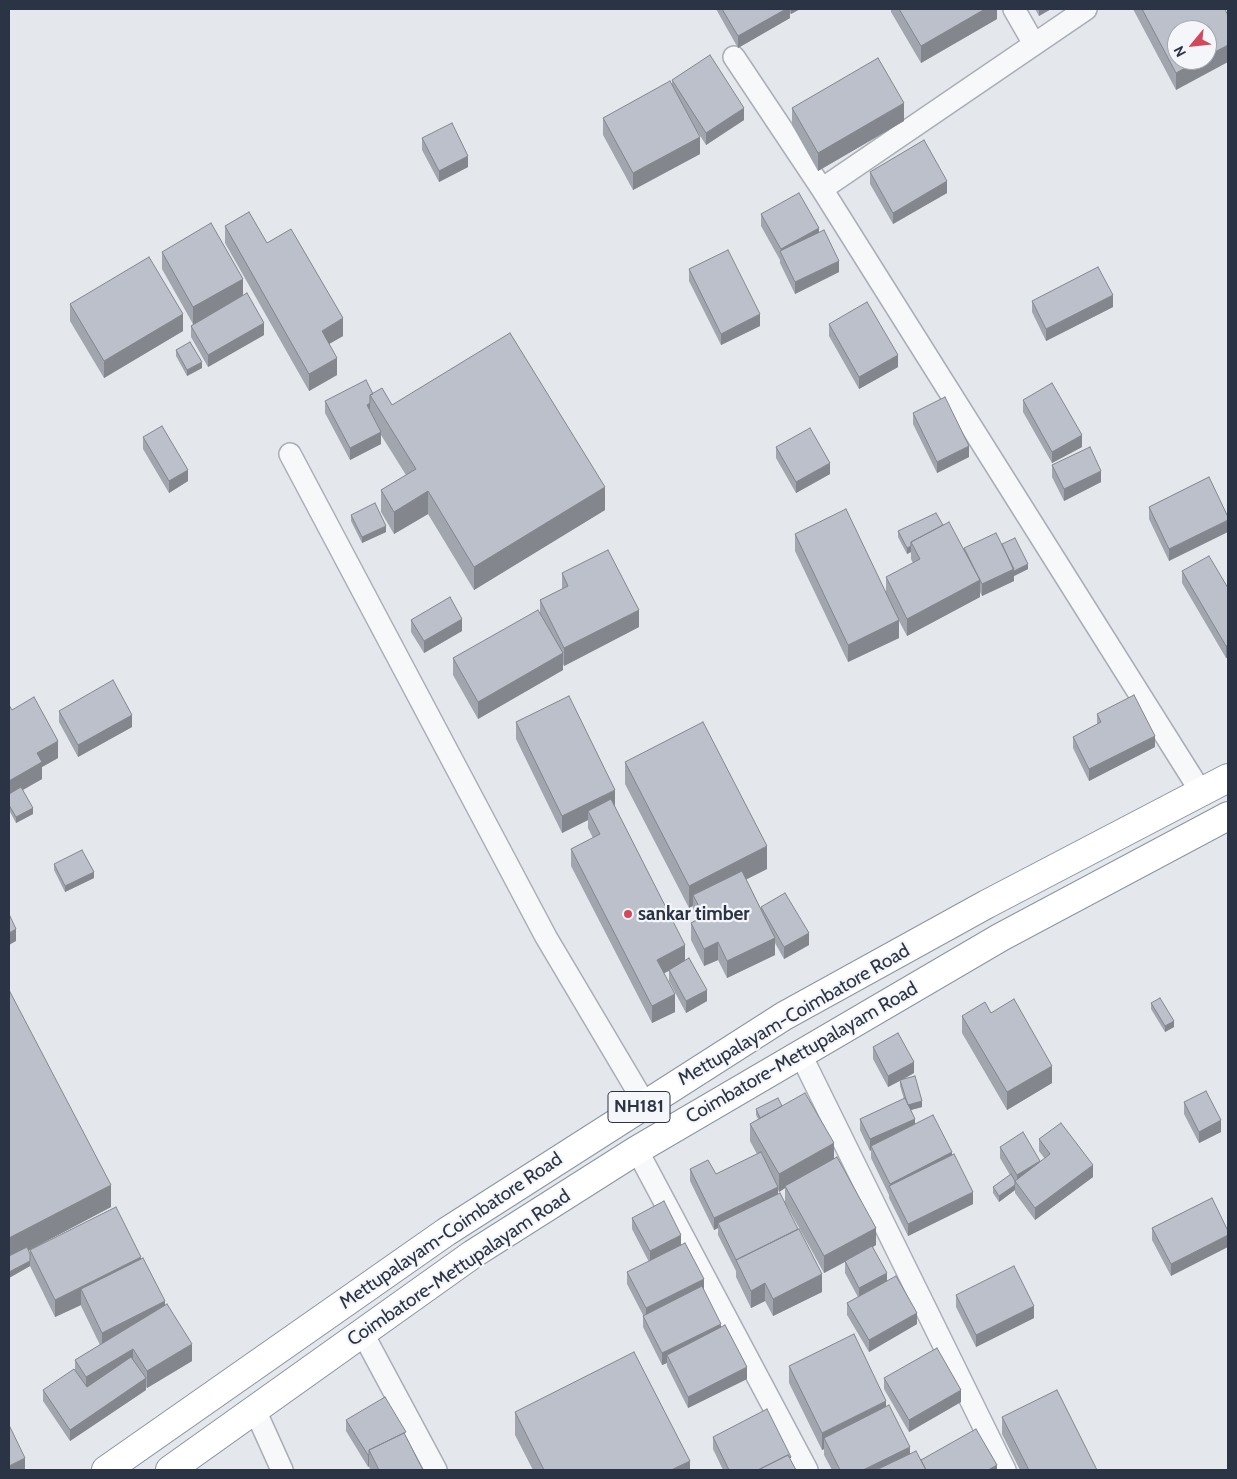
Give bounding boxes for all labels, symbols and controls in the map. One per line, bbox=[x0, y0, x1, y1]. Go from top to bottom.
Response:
north arrow bbox=[1167, 20, 1217, 70]
text: N bbox=[1169, 43, 1190, 60]
place label: sankar timber bbox=[638, 903, 750, 925]
marker: sankar timber bbox=[622, 908, 634, 920]
street label: Mettupalayam-Coimbatore Road bbox=[674, 939, 914, 1091]
street label: Coimbatore-Mettupalayam Road bbox=[682, 977, 922, 1129]
road number: NH181 bbox=[608, 1092, 670, 1122]
street label: Mettupalayam-Coimbatore Road bbox=[335, 1148, 567, 1314]
street label: Coimbatore-Mettupalayam Road bbox=[343, 1185, 575, 1351]

